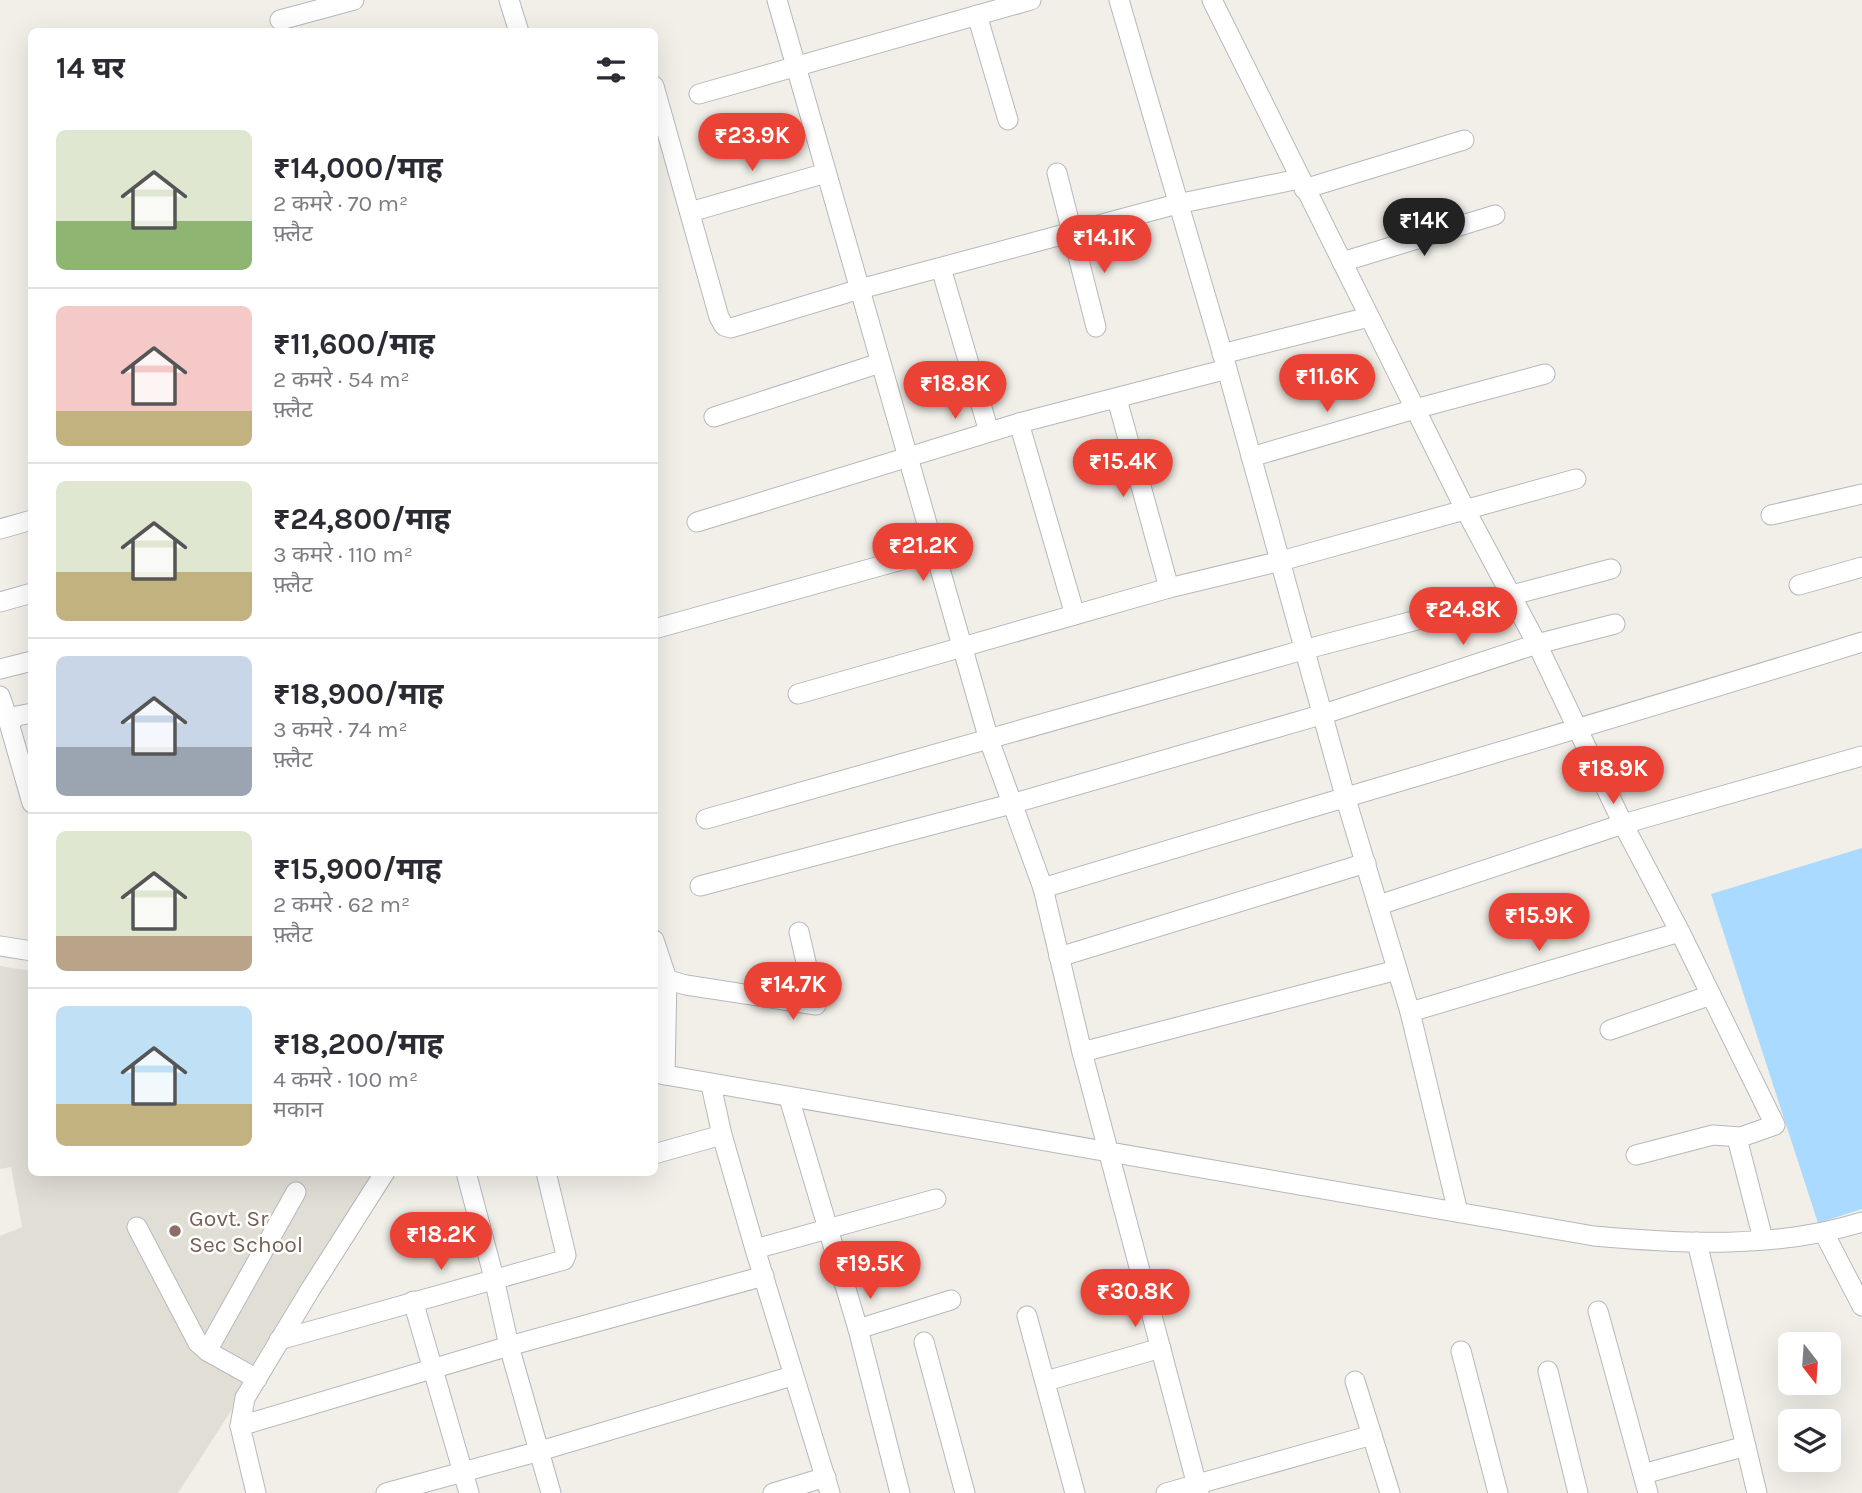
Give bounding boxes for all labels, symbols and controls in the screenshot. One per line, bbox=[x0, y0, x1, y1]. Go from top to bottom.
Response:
text: 14 घर bbox=[56, 50, 125, 86]
icon: filters bbox=[592, 51, 630, 89]
pin: ₹23.9K bbox=[695, 114, 809, 173]
text: ₹23.9K bbox=[714, 122, 790, 149]
text: ₹14,000/माह bbox=[273, 150, 443, 186]
icon: home bbox=[112, 158, 196, 242]
text: 2 कमरे · 70 m² bbox=[273, 190, 408, 217]
pin: ₹14K bbox=[1383, 198, 1465, 258]
text: ₹14K bbox=[1399, 207, 1449, 234]
pin: ₹14.1K bbox=[1047, 216, 1161, 275]
text: फ़्लैट bbox=[273, 220, 313, 247]
text: ₹14.1K bbox=[1072, 224, 1136, 251]
text: ₹11,600/माह bbox=[273, 326, 435, 362]
icon: home bbox=[112, 334, 196, 418]
pin: ₹11.6K bbox=[1270, 354, 1384, 414]
pin: ₹18.8K bbox=[898, 362, 1012, 421]
text: ₹11.6K bbox=[1295, 363, 1359, 390]
text: 2 कमरे · 54 m² bbox=[273, 366, 410, 393]
text: ₹18.8K bbox=[919, 370, 991, 397]
text: फ़्लैट bbox=[273, 396, 313, 423]
pin: ₹15.4K bbox=[1066, 440, 1180, 499]
text: ₹15.4K bbox=[1089, 448, 1157, 475]
text: ₹24,800/माह bbox=[273, 501, 451, 537]
icon: home bbox=[112, 509, 196, 593]
pin: ₹21.2K bbox=[866, 524, 980, 583]
text: ₹21.2K bbox=[888, 532, 958, 559]
text: 3 कमरे · 110 m² bbox=[273, 541, 413, 568]
text: फ़्लैट bbox=[273, 571, 313, 598]
pin: ₹24.8K bbox=[1406, 588, 1520, 647]
text: ₹24.8K bbox=[1425, 596, 1501, 623]
text: ₹18,900/माह bbox=[273, 676, 444, 712]
icon: home bbox=[112, 684, 196, 768]
text: 3 कमरे · 74 m² bbox=[273, 716, 408, 743]
text: फ़्लैट bbox=[273, 746, 313, 773]
pin: ₹18.9K bbox=[1556, 746, 1670, 806]
text: ₹18.9K bbox=[1578, 755, 1648, 782]
text: ₹15,900/माह bbox=[273, 851, 442, 887]
icon: home bbox=[112, 859, 196, 943]
text: 2 कमरे · 62 m² bbox=[273, 891, 410, 918]
pin: ₹15.9K bbox=[1482, 894, 1596, 953]
text: ₹15.9K bbox=[1505, 902, 1573, 929]
text: फ़्लैट bbox=[273, 921, 313, 948]
pin: ₹14.7K bbox=[736, 962, 850, 1022]
text: ₹14.7K bbox=[760, 971, 826, 998]
text: ₹18,200/माह bbox=[273, 1026, 443, 1062]
icon: home bbox=[112, 1034, 196, 1118]
text: 4 कमरे · 100 m² bbox=[273, 1066, 418, 1093]
text: मकान bbox=[273, 1096, 323, 1123]
place label: Govt. Sr Sec School bbox=[189, 1205, 303, 1258]
pin: ₹18.2K bbox=[384, 1212, 498, 1272]
text: ₹18.2K bbox=[406, 1221, 476, 1248]
marker: Govt. Sr Sec School bbox=[167, 1223, 183, 1239]
pin: ₹19.5K bbox=[813, 1242, 927, 1301]
text: ₹19.5K bbox=[836, 1250, 904, 1277]
pin: ₹30.8K bbox=[1078, 1270, 1192, 1329]
text: ₹30.8K bbox=[1097, 1278, 1173, 1305]
north arrow bbox=[1778, 1332, 1841, 1395]
map controls bbox=[1778, 1332, 1841, 1472]
button: layers bbox=[1778, 1409, 1841, 1472]

